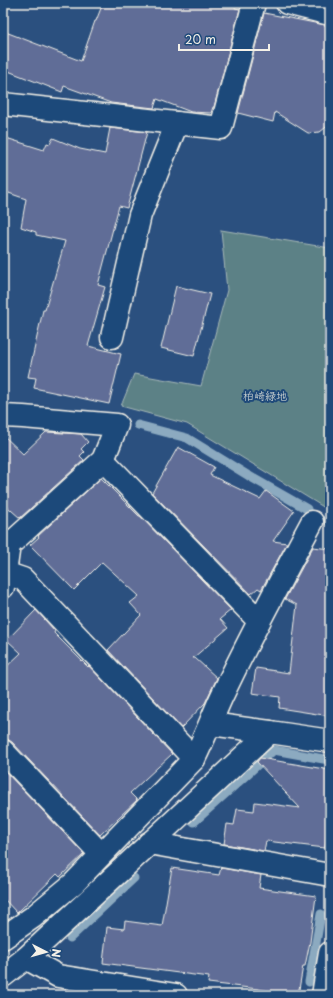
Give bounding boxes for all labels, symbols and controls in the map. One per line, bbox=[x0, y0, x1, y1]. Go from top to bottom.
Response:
scale bar bbox=[179, 26, 269, 52]
text: 20 m bbox=[185, 30, 216, 48]
park label: 柏崎緑地 bbox=[243, 387, 287, 404]
north arrow bbox=[26, 932, 66, 972]
text: N bbox=[48, 948, 65, 959]

